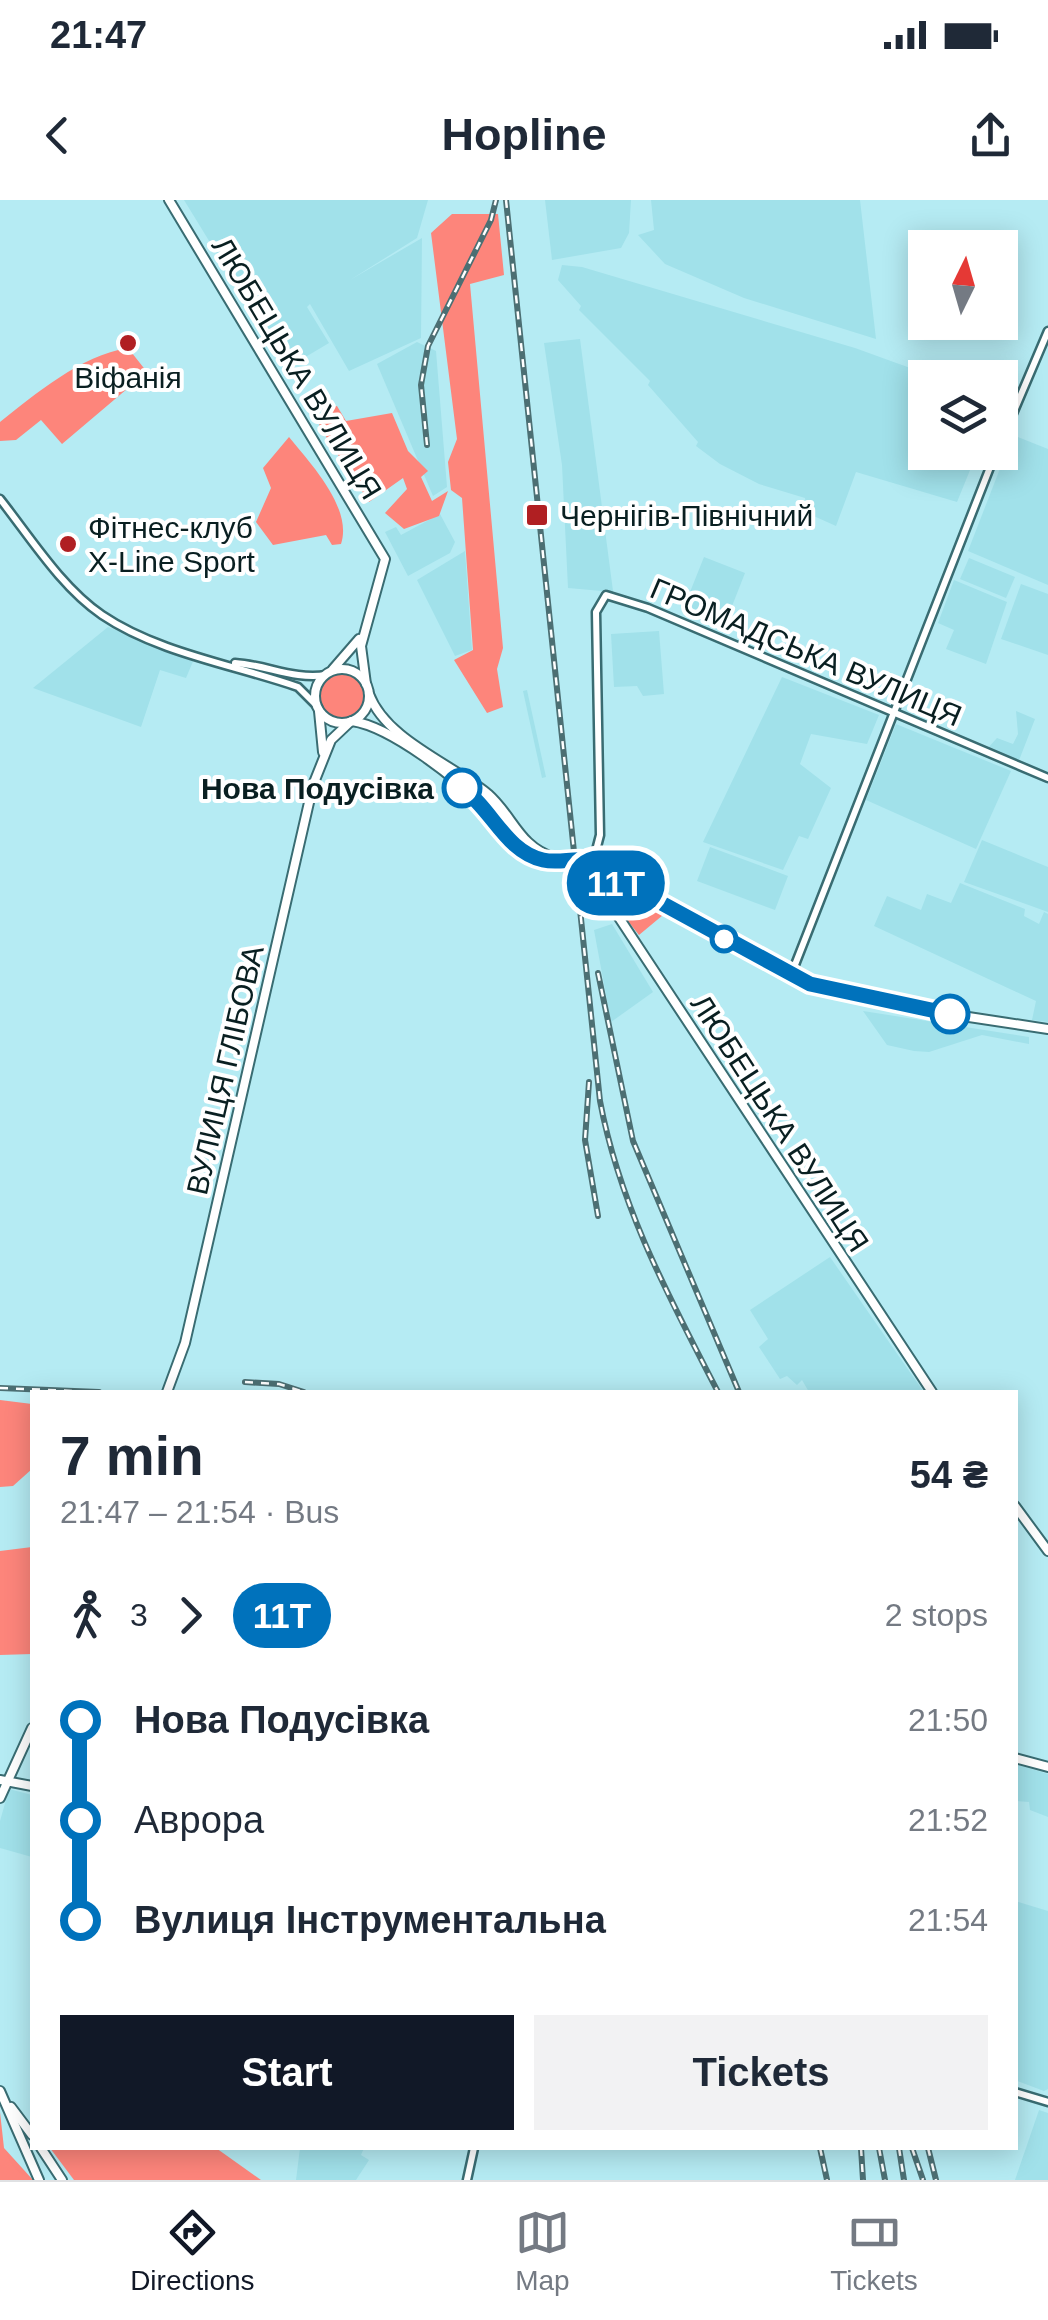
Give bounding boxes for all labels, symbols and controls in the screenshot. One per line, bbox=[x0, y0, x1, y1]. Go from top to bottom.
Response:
text: 21:47 bbox=[50, 14, 147, 56]
icon: back bbox=[30, 108, 85, 163]
icon: share bbox=[963, 108, 1018, 163]
text: Hopline bbox=[442, 109, 607, 160]
north arrow bbox=[908, 230, 1018, 340]
map controls bbox=[908, 230, 1018, 470]
street label: ЛЮБЕЦЬКА ВУЛИЦЯ bbox=[206, 231, 388, 505]
marker: Віфанія bbox=[117, 332, 139, 354]
button: layers bbox=[908, 360, 1018, 470]
place label: Віфанія bbox=[74, 361, 182, 394]
place label: Чернігів-Північний bbox=[560, 499, 813, 532]
marker: Чернігів-Північний bbox=[524, 502, 550, 528]
place label: Фітнес-клуб X-Line Sport bbox=[88, 511, 255, 578]
marker: Фітнес-клуб X-Line Sport bbox=[57, 533, 79, 555]
street label: ГРОМАДСЬКА ВУЛИЦЯ bbox=[646, 571, 966, 733]
marker: Нова Подусівка bbox=[443, 769, 481, 807]
place label: Нова Подусівка bbox=[201, 772, 434, 805]
line badge: 11Т bbox=[558, 850, 674, 916]
text: 11Т bbox=[587, 864, 645, 903]
unlabelled marker bbox=[711, 926, 737, 952]
street label: ВУЛИЦЯ ГЛІБОВА bbox=[180, 942, 270, 1198]
street label: ЛЮБЕЦЬКА ВУЛИЦЯ bbox=[685, 988, 875, 1258]
unlabelled marker bbox=[931, 995, 969, 1033]
text: 7 min bbox=[60, 1425, 204, 1487]
text: 54 ₴ bbox=[910, 1454, 988, 1496]
text: 21:47 – 21:54 · Bus bbox=[60, 1494, 339, 1530]
icon: walk bbox=[60, 1588, 115, 1643]
icon: forward bbox=[163, 1588, 218, 1643]
text: 11Т bbox=[253, 1596, 311, 1635]
text: 3 bbox=[130, 1597, 148, 1633]
text: 2 stops bbox=[885, 1597, 988, 1633]
text: Нова Подусівка bbox=[134, 1699, 429, 1741]
text: 21:50 bbox=[908, 1702, 988, 1738]
text: Аврора bbox=[134, 1799, 264, 1841]
text: 21:52 bbox=[908, 1802, 988, 1838]
text: Вулиця Інструментальна bbox=[134, 1899, 606, 1941]
text: 21:54 bbox=[908, 1902, 988, 1938]
button: Start bbox=[60, 2015, 514, 2130]
button: Tickets bbox=[534, 2015, 988, 2130]
tab: Directions bbox=[130, 2205, 255, 2297]
tab: Map bbox=[515, 2205, 570, 2297]
tab: Tickets bbox=[830, 2205, 918, 2297]

